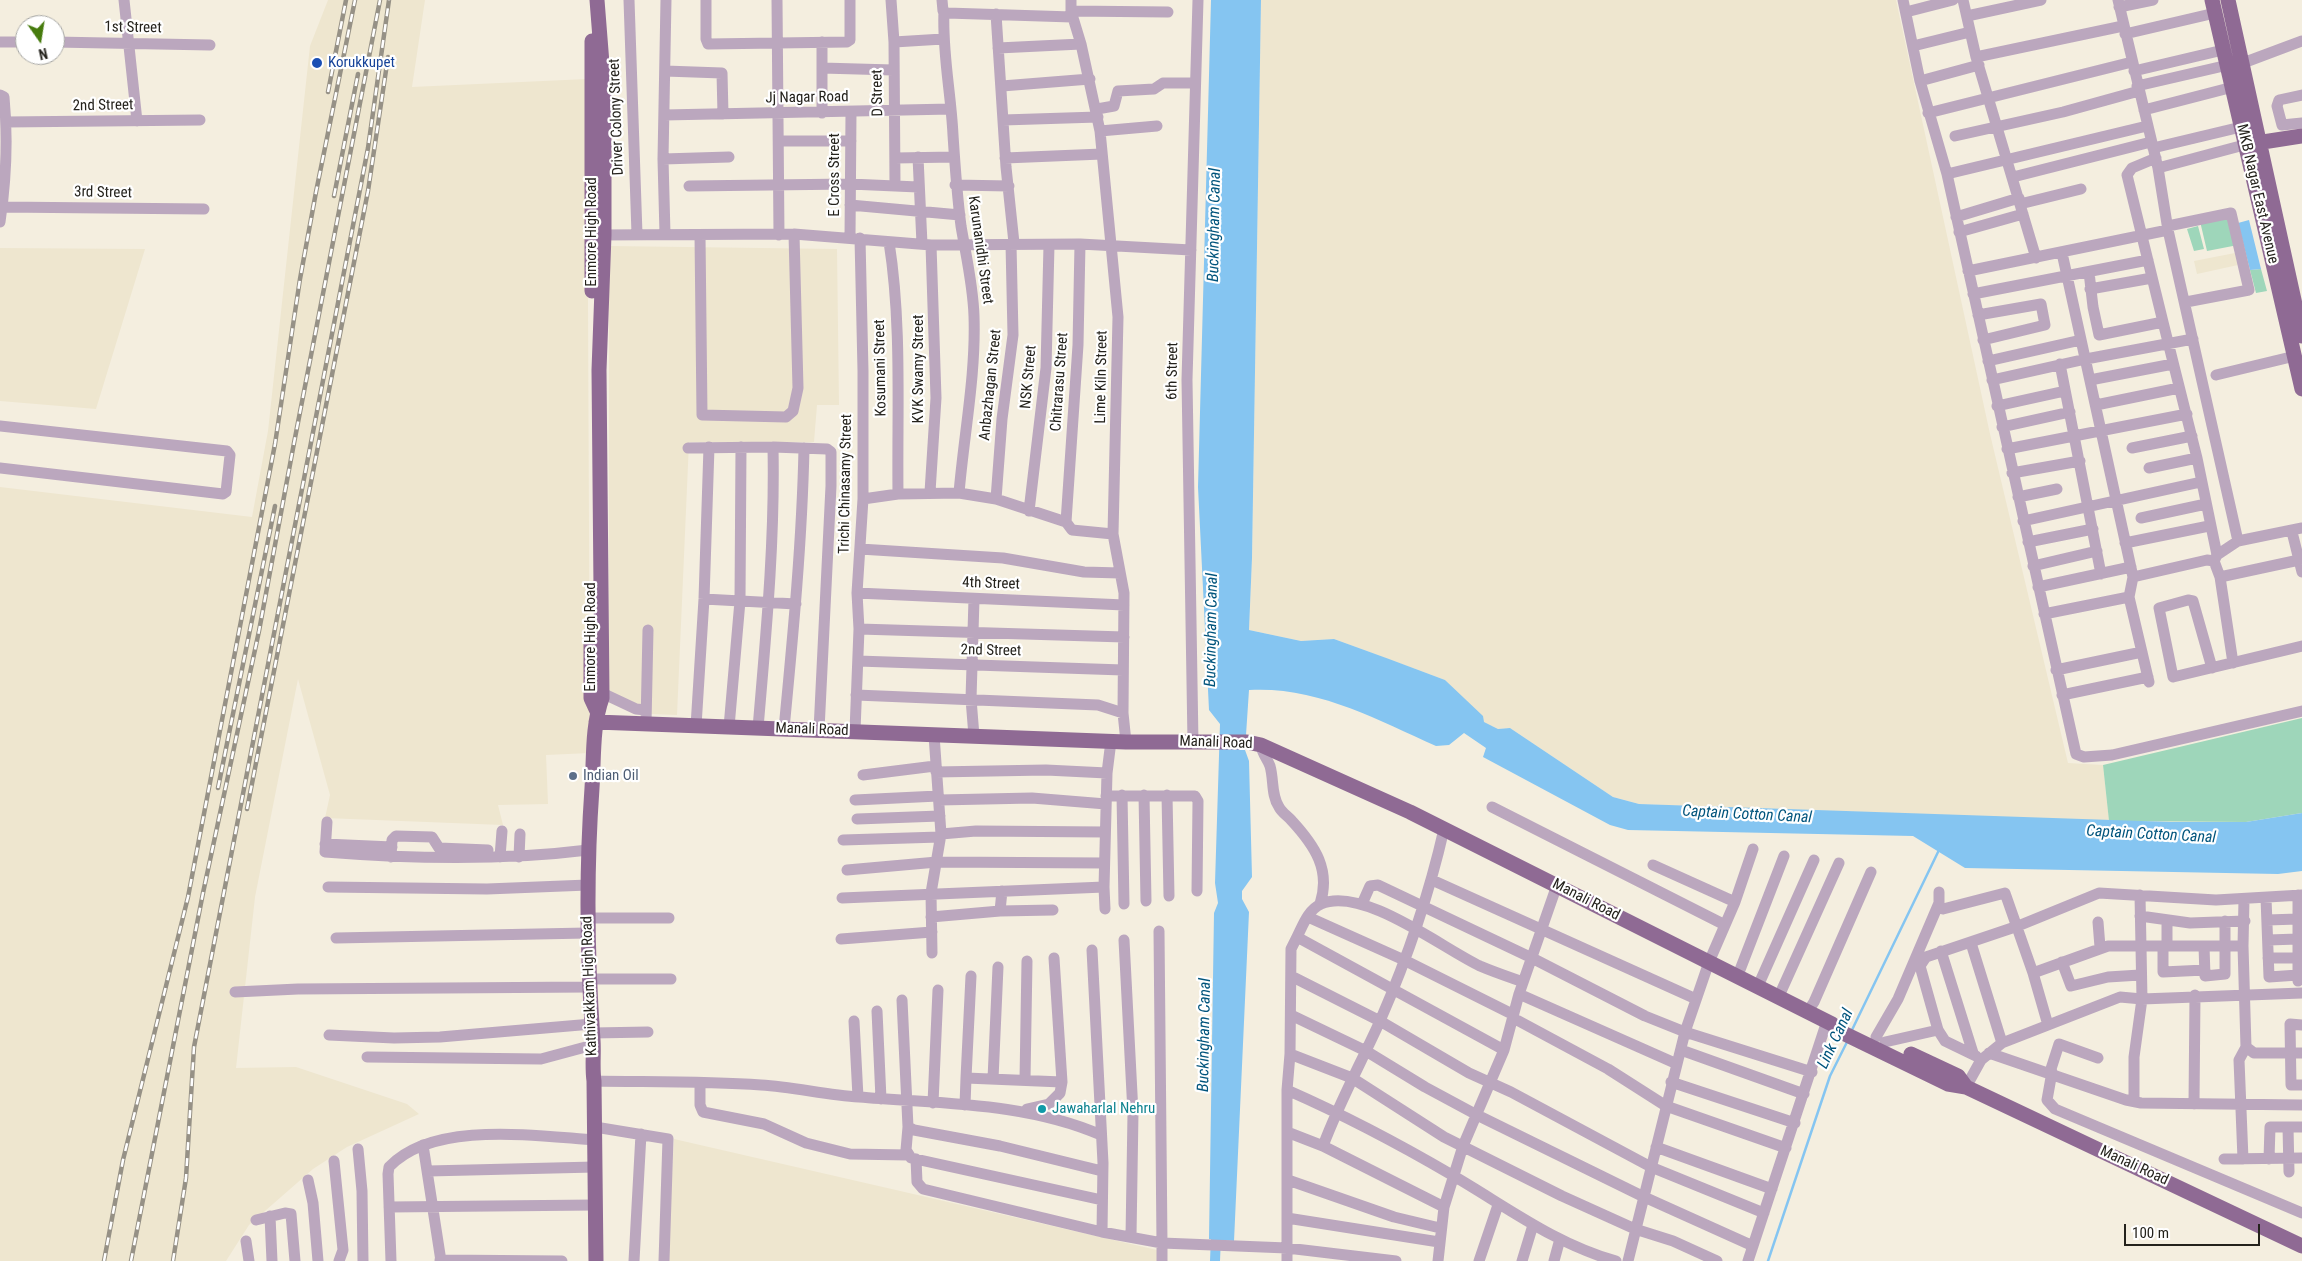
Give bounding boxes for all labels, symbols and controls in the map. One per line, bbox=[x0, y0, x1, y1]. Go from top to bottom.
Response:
north arrow bbox=[15, 15, 65, 65]
street label: 1st Street bbox=[104, 19, 162, 37]
text: N bbox=[37, 45, 49, 62]
place label: Korukkupet bbox=[328, 54, 395, 72]
marker: Korukkupet bbox=[310, 56, 324, 70]
street label: Driver Colony Street bbox=[606, 58, 628, 176]
street label: D Street bbox=[869, 69, 887, 117]
street label: Jj Nagar Road bbox=[765, 88, 849, 108]
street label: 2nd Street bbox=[72, 96, 134, 116]
street label: MKB Nagar East Avenue bbox=[2232, 122, 2282, 266]
street label: E Cross Street bbox=[826, 133, 844, 217]
water label: Buckingham Canal bbox=[1204, 168, 1226, 282]
street label: Enmore High Road bbox=[583, 177, 601, 287]
street label: 3rd Street bbox=[74, 183, 132, 203]
street label: Karunanidhi Street bbox=[963, 195, 997, 305]
street label: KVK Swamy Street bbox=[910, 314, 928, 424]
street label: Kosumani Street bbox=[871, 319, 891, 417]
street label: Anbazhagan Street bbox=[976, 328, 1006, 442]
street label: Lime Kiln Street bbox=[1092, 330, 1112, 424]
street label: Chitrarasu Street bbox=[1048, 332, 1072, 432]
street label: 6th Street bbox=[1163, 342, 1183, 400]
street label: NSK Street bbox=[1017, 344, 1041, 410]
street label: Trichi Chinasamy Street bbox=[836, 414, 856, 554]
water label: Buckingham Canal bbox=[1201, 573, 1223, 687]
street label: 4th Street bbox=[962, 574, 1020, 594]
street label: Enmore High Road bbox=[582, 582, 600, 692]
street label: 2nd Street bbox=[960, 641, 1022, 661]
street label: Manali Road bbox=[775, 720, 849, 740]
street label: Manali Road bbox=[1179, 733, 1253, 753]
place label: Indian Oil bbox=[583, 767, 639, 785]
marker: Indian Oil bbox=[567, 770, 579, 782]
water label: Captain Cotton Canal bbox=[1682, 802, 1812, 828]
water label: Captain Cotton Canal bbox=[2086, 822, 2216, 848]
street label: Manali Road bbox=[1549, 875, 1623, 925]
street label: Kathivakkam High Road bbox=[579, 916, 601, 1056]
water label: Buckingham Canal bbox=[1194, 978, 1216, 1092]
water label: Link Canal bbox=[1814, 1006, 1858, 1072]
place label: Jawaharlal Nehru bbox=[1052, 1100, 1155, 1118]
marker: Jawaharlal Nehru bbox=[1036, 1103, 1048, 1115]
street label: Manali Road bbox=[2097, 1142, 2171, 1190]
scale bar bbox=[2127, 1214, 2263, 1246]
text: 100 m bbox=[2132, 1224, 2169, 1242]

